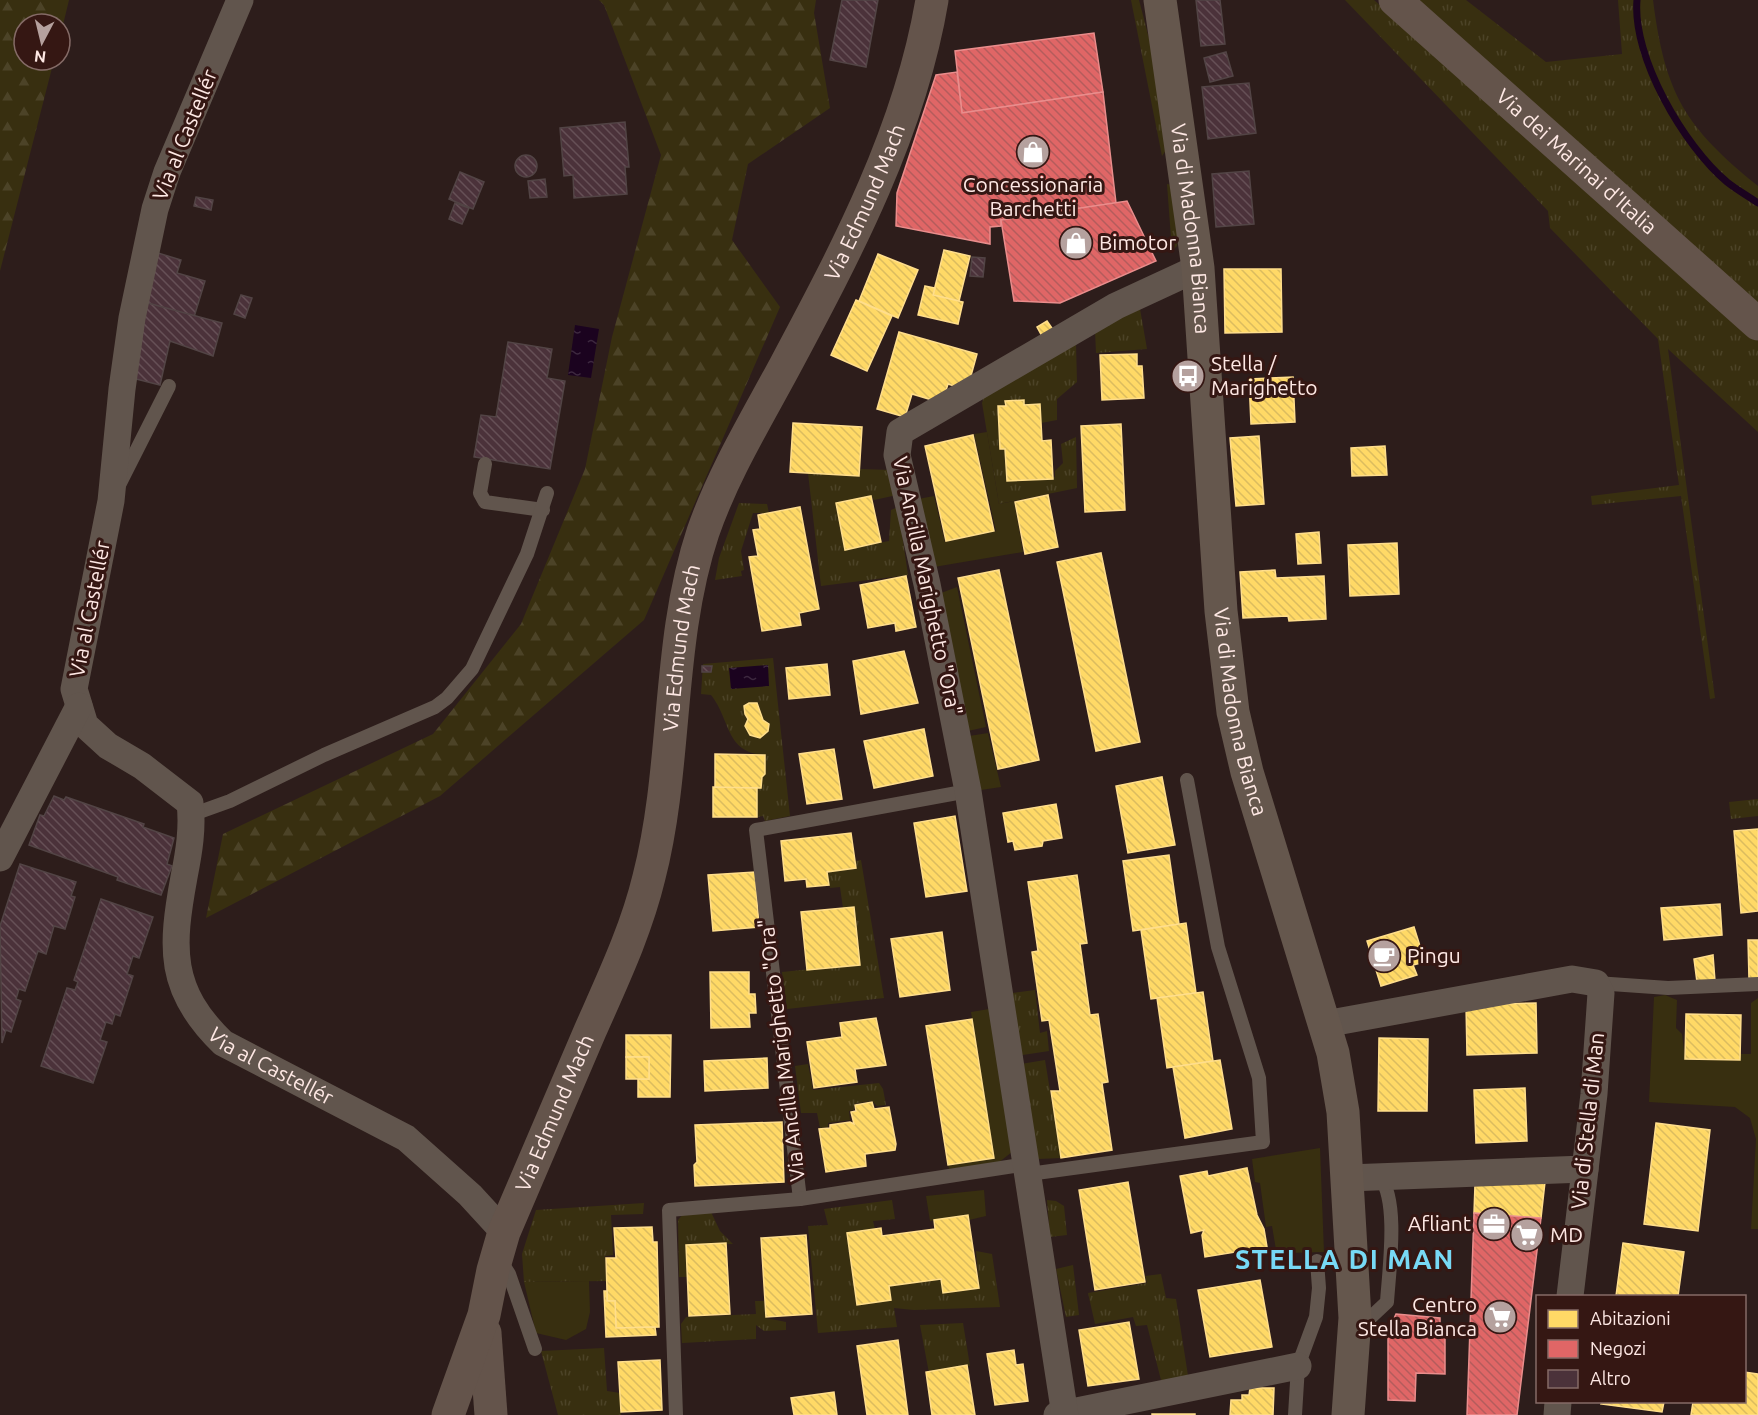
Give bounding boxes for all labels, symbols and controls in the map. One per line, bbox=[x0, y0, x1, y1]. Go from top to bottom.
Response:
north arrow bbox=[12, 12, 72, 72]
text: N bbox=[33, 47, 47, 67]
street label: Via al Castellér bbox=[147, 66, 221, 204]
street label: Via dei Marinai d'Italia bbox=[1492, 83, 1662, 239]
street label: Via Edmund Mach bbox=[819, 121, 909, 284]
street label: Via di Madonna Bianca bbox=[1167, 122, 1215, 335]
shop icon: Concessionaria Barchetti bbox=[1015, 134, 1051, 170]
place label: Concessionaria Barchetti bbox=[963, 172, 1103, 220]
shop icon: Bimotor bbox=[1058, 225, 1094, 261]
place label: Bimotor bbox=[1099, 230, 1176, 254]
place label: Stella / Marighetto bbox=[1211, 351, 1318, 399]
bus stop icon: Stella / Marighetto bbox=[1170, 358, 1206, 394]
street label: Via Ancilla Marighetto "Ora" bbox=[889, 454, 967, 718]
street label: Via al Castellér bbox=[64, 538, 114, 679]
street label: Via Edmund Mach bbox=[658, 562, 704, 733]
street label: Via di Madonna Bianca bbox=[1210, 606, 1273, 818]
street label: Via Ancilla Marighetto "Ora" bbox=[753, 917, 809, 1183]
cafe icon: Pingu bbox=[1366, 938, 1402, 974]
place label: Pingu bbox=[1407, 943, 1461, 967]
street label: Via al Castellér bbox=[203, 1022, 338, 1109]
street label: Via Edmund Mach bbox=[510, 1030, 598, 1195]
street label: Via di Stella di Man bbox=[1566, 1031, 1608, 1210]
office icon: Afliant bbox=[1476, 1206, 1512, 1242]
place label: Afliant bbox=[1408, 1211, 1471, 1235]
supermarket icon: MD bbox=[1509, 1217, 1545, 1253]
place label: MD bbox=[1550, 1222, 1583, 1246]
district label: STELLA DI MAN bbox=[1235, 1244, 1455, 1274]
place label: Centro Stella Bianca bbox=[1358, 1292, 1477, 1340]
legend bbox=[1536, 1295, 1746, 1403]
supermarket icon: Centro Stella Bianca bbox=[1482, 1299, 1518, 1335]
text: Abitazioni bbox=[1590, 1308, 1671, 1328]
text: Negozi bbox=[1590, 1338, 1646, 1358]
text: Altro bbox=[1590, 1368, 1631, 1388]

